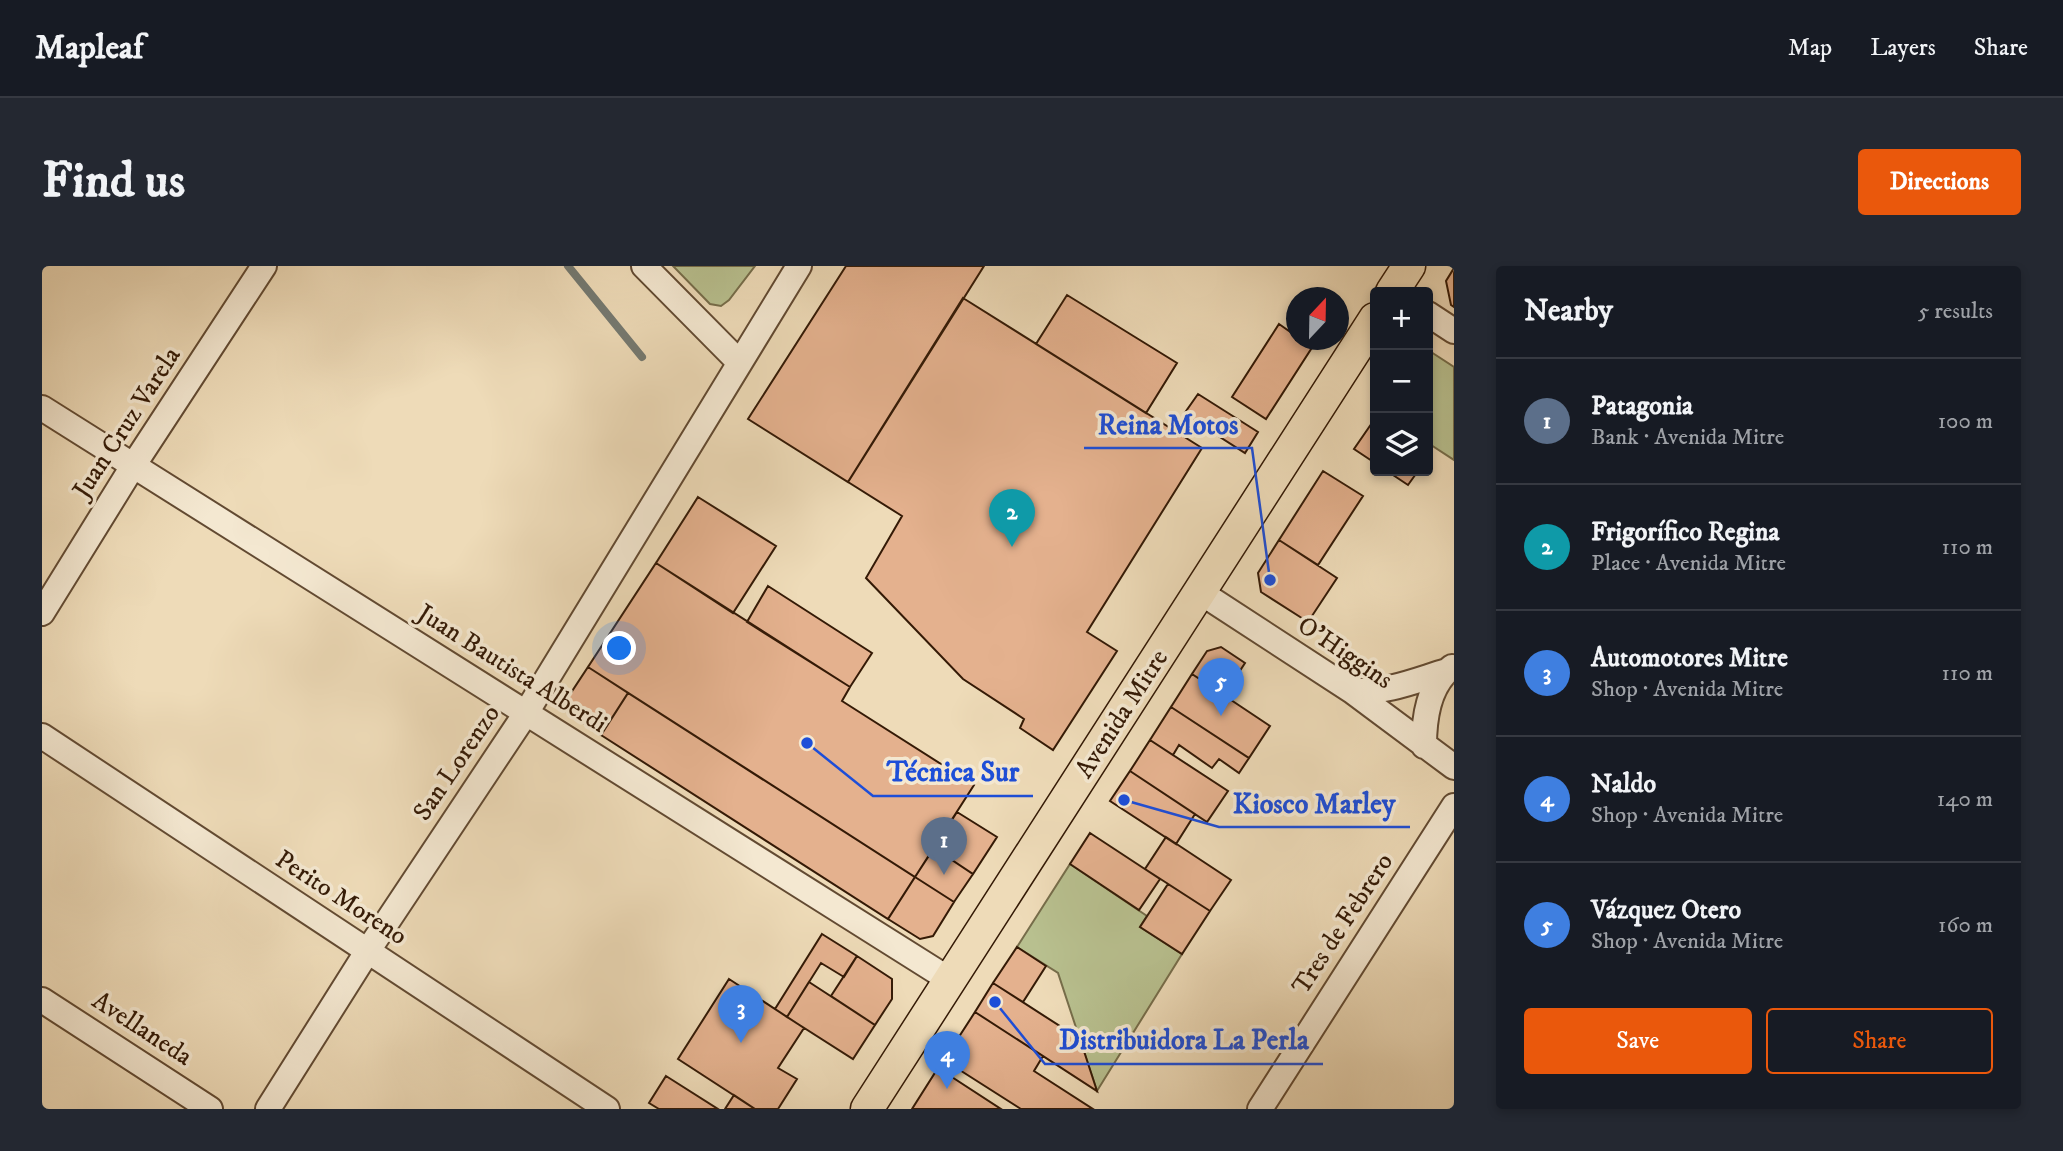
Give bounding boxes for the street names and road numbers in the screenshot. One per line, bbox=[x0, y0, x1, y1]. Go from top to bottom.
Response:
street label: Juan Cruz Varela bbox=[65, 341, 188, 507]
street label: Juan Bautista Alberdi bbox=[409, 596, 613, 741]
street label: O'Higgins bbox=[1291, 609, 1399, 697]
street label: Avenida Mitre bbox=[1068, 643, 1176, 785]
street label: San Lorenzo bbox=[406, 699, 508, 827]
street label: Perito Moreno bbox=[269, 843, 413, 953]
street label: Tres de Febrero bbox=[1285, 847, 1401, 1001]
street label: Avellaneda bbox=[86, 984, 198, 1074]

